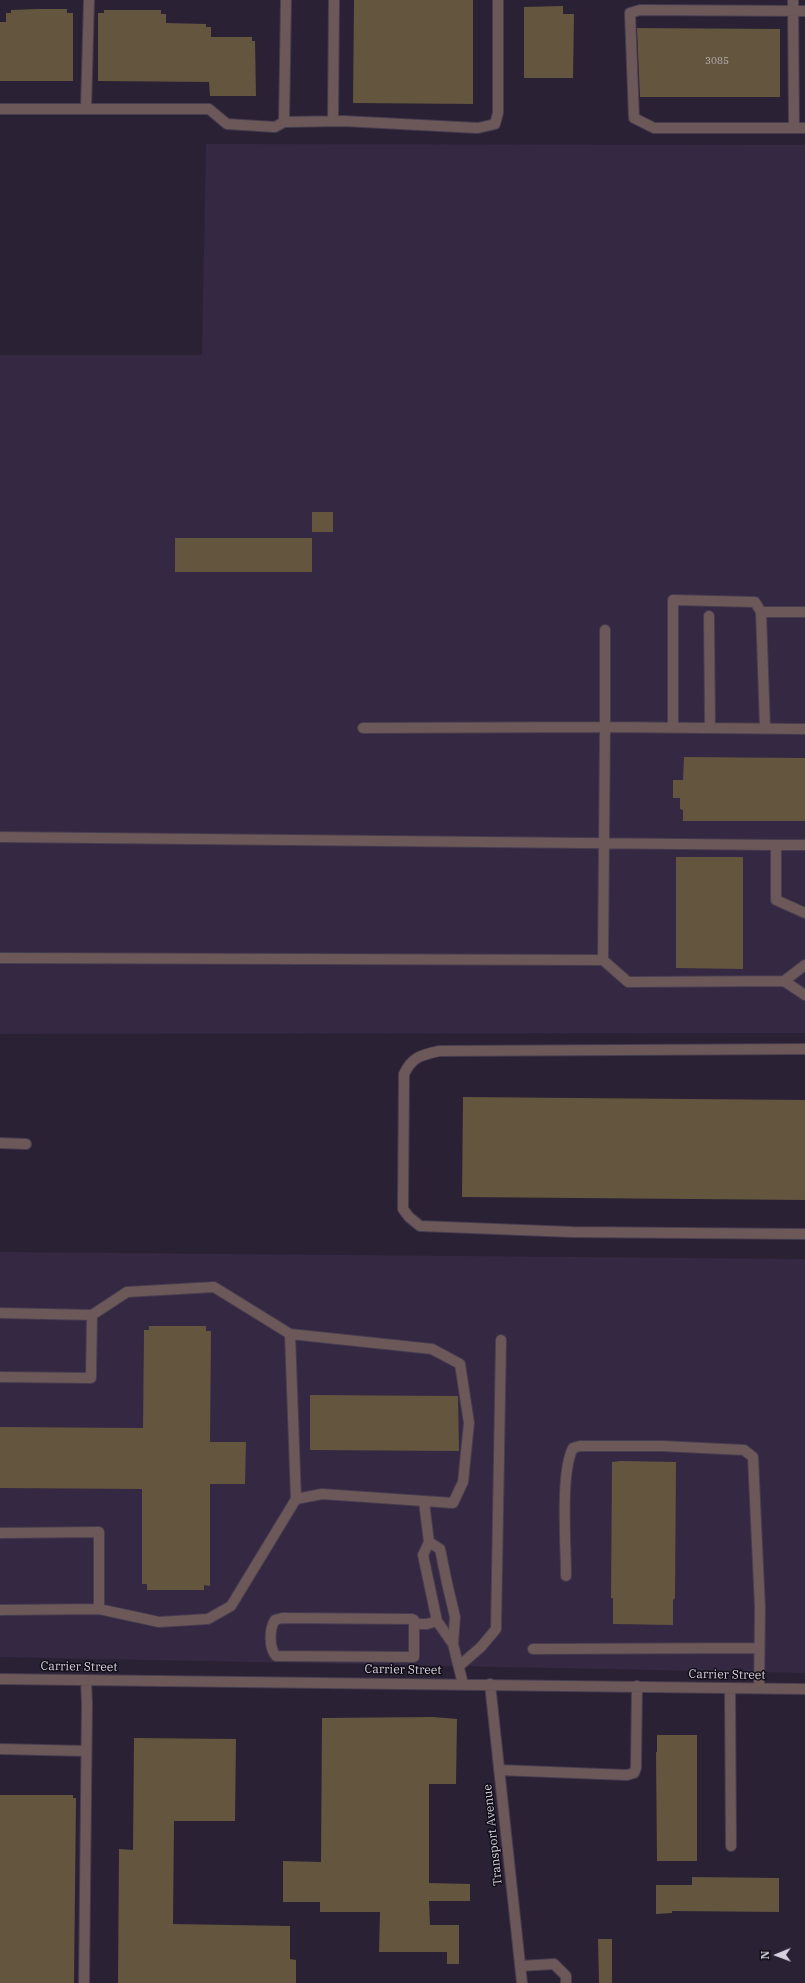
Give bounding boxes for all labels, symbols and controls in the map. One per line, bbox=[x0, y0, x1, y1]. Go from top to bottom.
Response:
house number: 3085 bbox=[705, 55, 729, 67]
street label: Carrier Street bbox=[40, 1659, 118, 1675]
street label: Carrier Street bbox=[364, 1662, 442, 1678]
street label: Carrier Street bbox=[688, 1667, 766, 1683]
street label: Transport Avenue bbox=[481, 1784, 505, 1886]
north arrow bbox=[757, 1935, 797, 1975]
text: N bbox=[758, 1951, 772, 1960]

